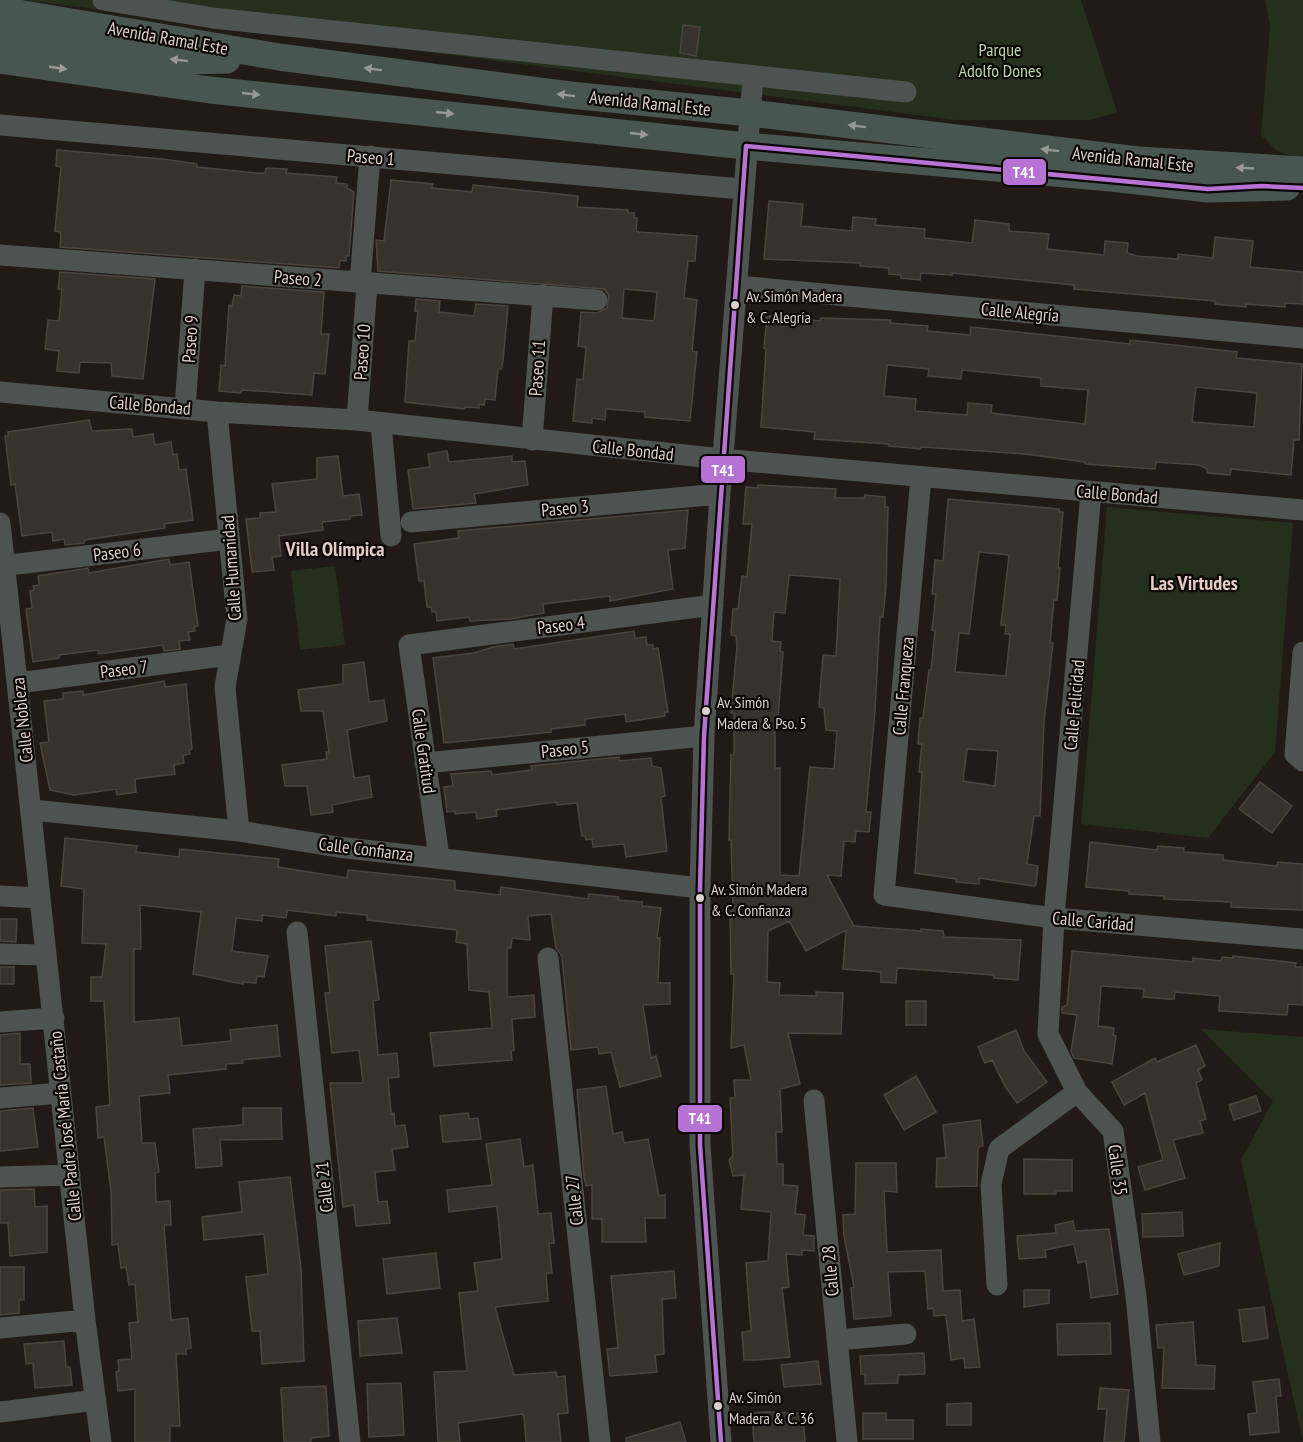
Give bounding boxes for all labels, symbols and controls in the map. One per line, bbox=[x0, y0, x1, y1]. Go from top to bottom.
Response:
street label: Avenida Ramal Este bbox=[106, 16, 230, 60]
park label: Parque Adolfo Dones bbox=[959, 38, 1042, 82]
one-way arrow bbox=[169, 55, 188, 65]
one-way arrow bbox=[49, 64, 68, 73]
one-way arrow bbox=[363, 65, 382, 74]
street label: Avenida Ramal Este bbox=[588, 85, 712, 121]
one-way arrow bbox=[242, 89, 261, 99]
one-way arrow bbox=[557, 90, 576, 99]
one-way arrow bbox=[436, 108, 455, 118]
one-way arrow bbox=[847, 122, 866, 131]
one-way arrow bbox=[630, 129, 649, 139]
street label: Avenida Ramal Este bbox=[1071, 141, 1195, 177]
street label: Paseo 1 bbox=[346, 143, 396, 171]
one-way arrow bbox=[1041, 145, 1060, 154]
line badge: T41 bbox=[1002, 158, 1047, 186]
text: T41 bbox=[1013, 162, 1035, 182]
one-way arrow bbox=[1235, 163, 1254, 172]
street label: Paseo 2 bbox=[273, 264, 323, 292]
place label: Av. Simón Madera & C. Alegría bbox=[746, 286, 843, 327]
street label: Calle Alegría bbox=[980, 297, 1060, 327]
marker: Av. Simón Madera & C. Alegría bbox=[729, 299, 741, 311]
street label: Paseo 9 bbox=[177, 314, 203, 364]
street label: Paseo 10 bbox=[349, 323, 375, 381]
street label: Paseo 11 bbox=[524, 339, 550, 397]
street label: Calle Bondad bbox=[108, 390, 192, 420]
street label: Calle Bondad bbox=[591, 434, 675, 466]
line badge: T41 bbox=[700, 455, 746, 484]
text: T41 bbox=[712, 460, 734, 480]
street label: Calle Bondad bbox=[1075, 479, 1159, 509]
street label: Paseo 3 bbox=[540, 494, 590, 522]
street label: Calle Humanidad bbox=[216, 514, 246, 622]
district label: Villa Olímpica bbox=[285, 536, 384, 562]
street label: Paseo 6 bbox=[92, 538, 142, 566]
district label: Las Virtudes bbox=[1150, 570, 1238, 596]
street label: Paseo 4 bbox=[536, 611, 586, 639]
street label: Calle Franqueza bbox=[887, 636, 919, 736]
street label: Paseo 7 bbox=[99, 655, 149, 683]
street label: Calle Felicidad bbox=[1059, 659, 1089, 751]
street label: Calle Nobleza bbox=[6, 676, 38, 764]
place label: Av. Simón Madera & Pso. 5 bbox=[717, 692, 807, 733]
marker: Av. Simón Madera & Pso. 5 bbox=[700, 705, 712, 717]
street label: Calle Gratitud bbox=[407, 707, 441, 795]
street label: Paseo 5 bbox=[540, 735, 590, 763]
street label: Calle Confianza bbox=[317, 832, 415, 866]
place label: Av. Simón Madera & C. Confianza bbox=[711, 879, 808, 920]
marker: Av. Simón Madera & C. Confianza bbox=[694, 892, 706, 904]
street label: Calle Caridad bbox=[1051, 906, 1135, 936]
street label: Calle Padre José María Castaño bbox=[44, 1030, 86, 1222]
line badge: T41 bbox=[677, 1104, 723, 1133]
text: T41 bbox=[689, 1108, 711, 1128]
street label: Calle 35 bbox=[1103, 1143, 1133, 1197]
street label: Calle 21 bbox=[310, 1160, 338, 1214]
street label: Calle 27 bbox=[560, 1173, 588, 1227]
street label: Calle 28 bbox=[816, 1245, 844, 1297]
place label: Av. Simón Madera & C. 36 bbox=[729, 1387, 814, 1428]
marker: Av. Simón Madera & C. 36 bbox=[712, 1400, 724, 1412]

